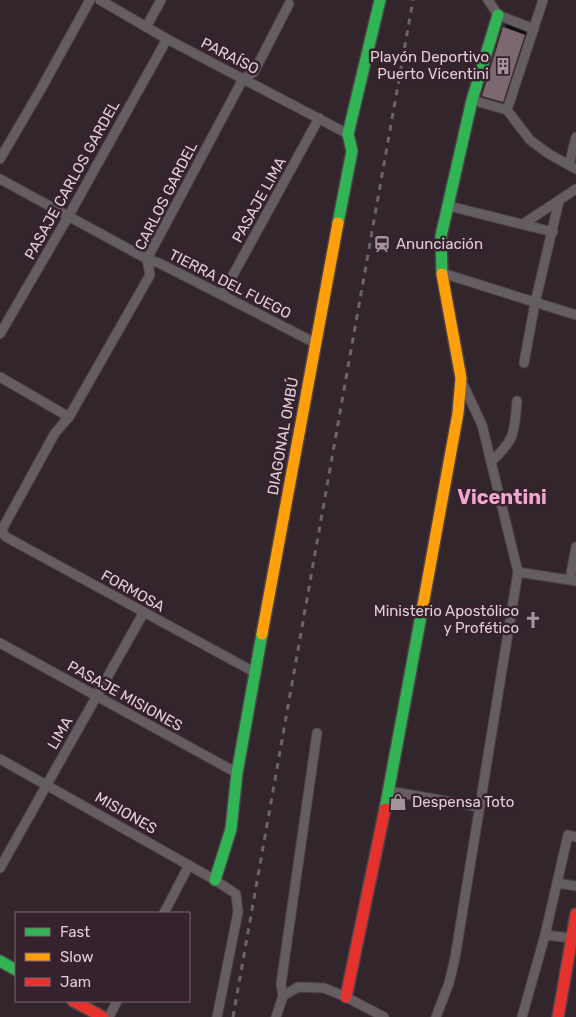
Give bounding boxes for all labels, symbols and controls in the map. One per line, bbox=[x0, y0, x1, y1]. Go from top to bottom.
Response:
street label: PARAÍSO bbox=[198, 34, 262, 78]
place label: Playón Deportivo Puerto Vicentini bbox=[370, 48, 489, 83]
building icon: Playón Deportivo Puerto Vicentini bbox=[493, 56, 513, 76]
street label: PASAJE CARLOS GARDEL bbox=[21, 97, 124, 263]
street label: CARLOS GARDEL bbox=[131, 138, 201, 253]
street label: PASAJE LIMA bbox=[228, 154, 290, 246]
station icon: Anunciación bbox=[372, 234, 392, 254]
place label: Anunciación bbox=[396, 235, 483, 253]
street label: TIERRA DEL FUEGO bbox=[166, 245, 294, 323]
street label: DIAGONAL OMBÚ bbox=[264, 376, 302, 496]
district label: Vicentini bbox=[457, 485, 547, 509]
street label: FORMOSA bbox=[98, 566, 168, 616]
place label: Ministerio Apostólico y Profético bbox=[374, 602, 519, 637]
church icon: Ministerio Apostólico y Profético bbox=[523, 610, 543, 630]
street label: PASAJE MISIONES bbox=[64, 657, 186, 735]
street label: LIMA bbox=[44, 714, 76, 752]
street label: MISIONES bbox=[92, 788, 160, 838]
shop icon: Despensa Toto bbox=[388, 792, 408, 812]
place label: Despensa Toto bbox=[412, 793, 514, 811]
legend bbox=[15, 912, 190, 1002]
text: Fast bbox=[60, 923, 90, 941]
text: Slow bbox=[60, 948, 93, 966]
text: Jam bbox=[60, 973, 91, 991]

